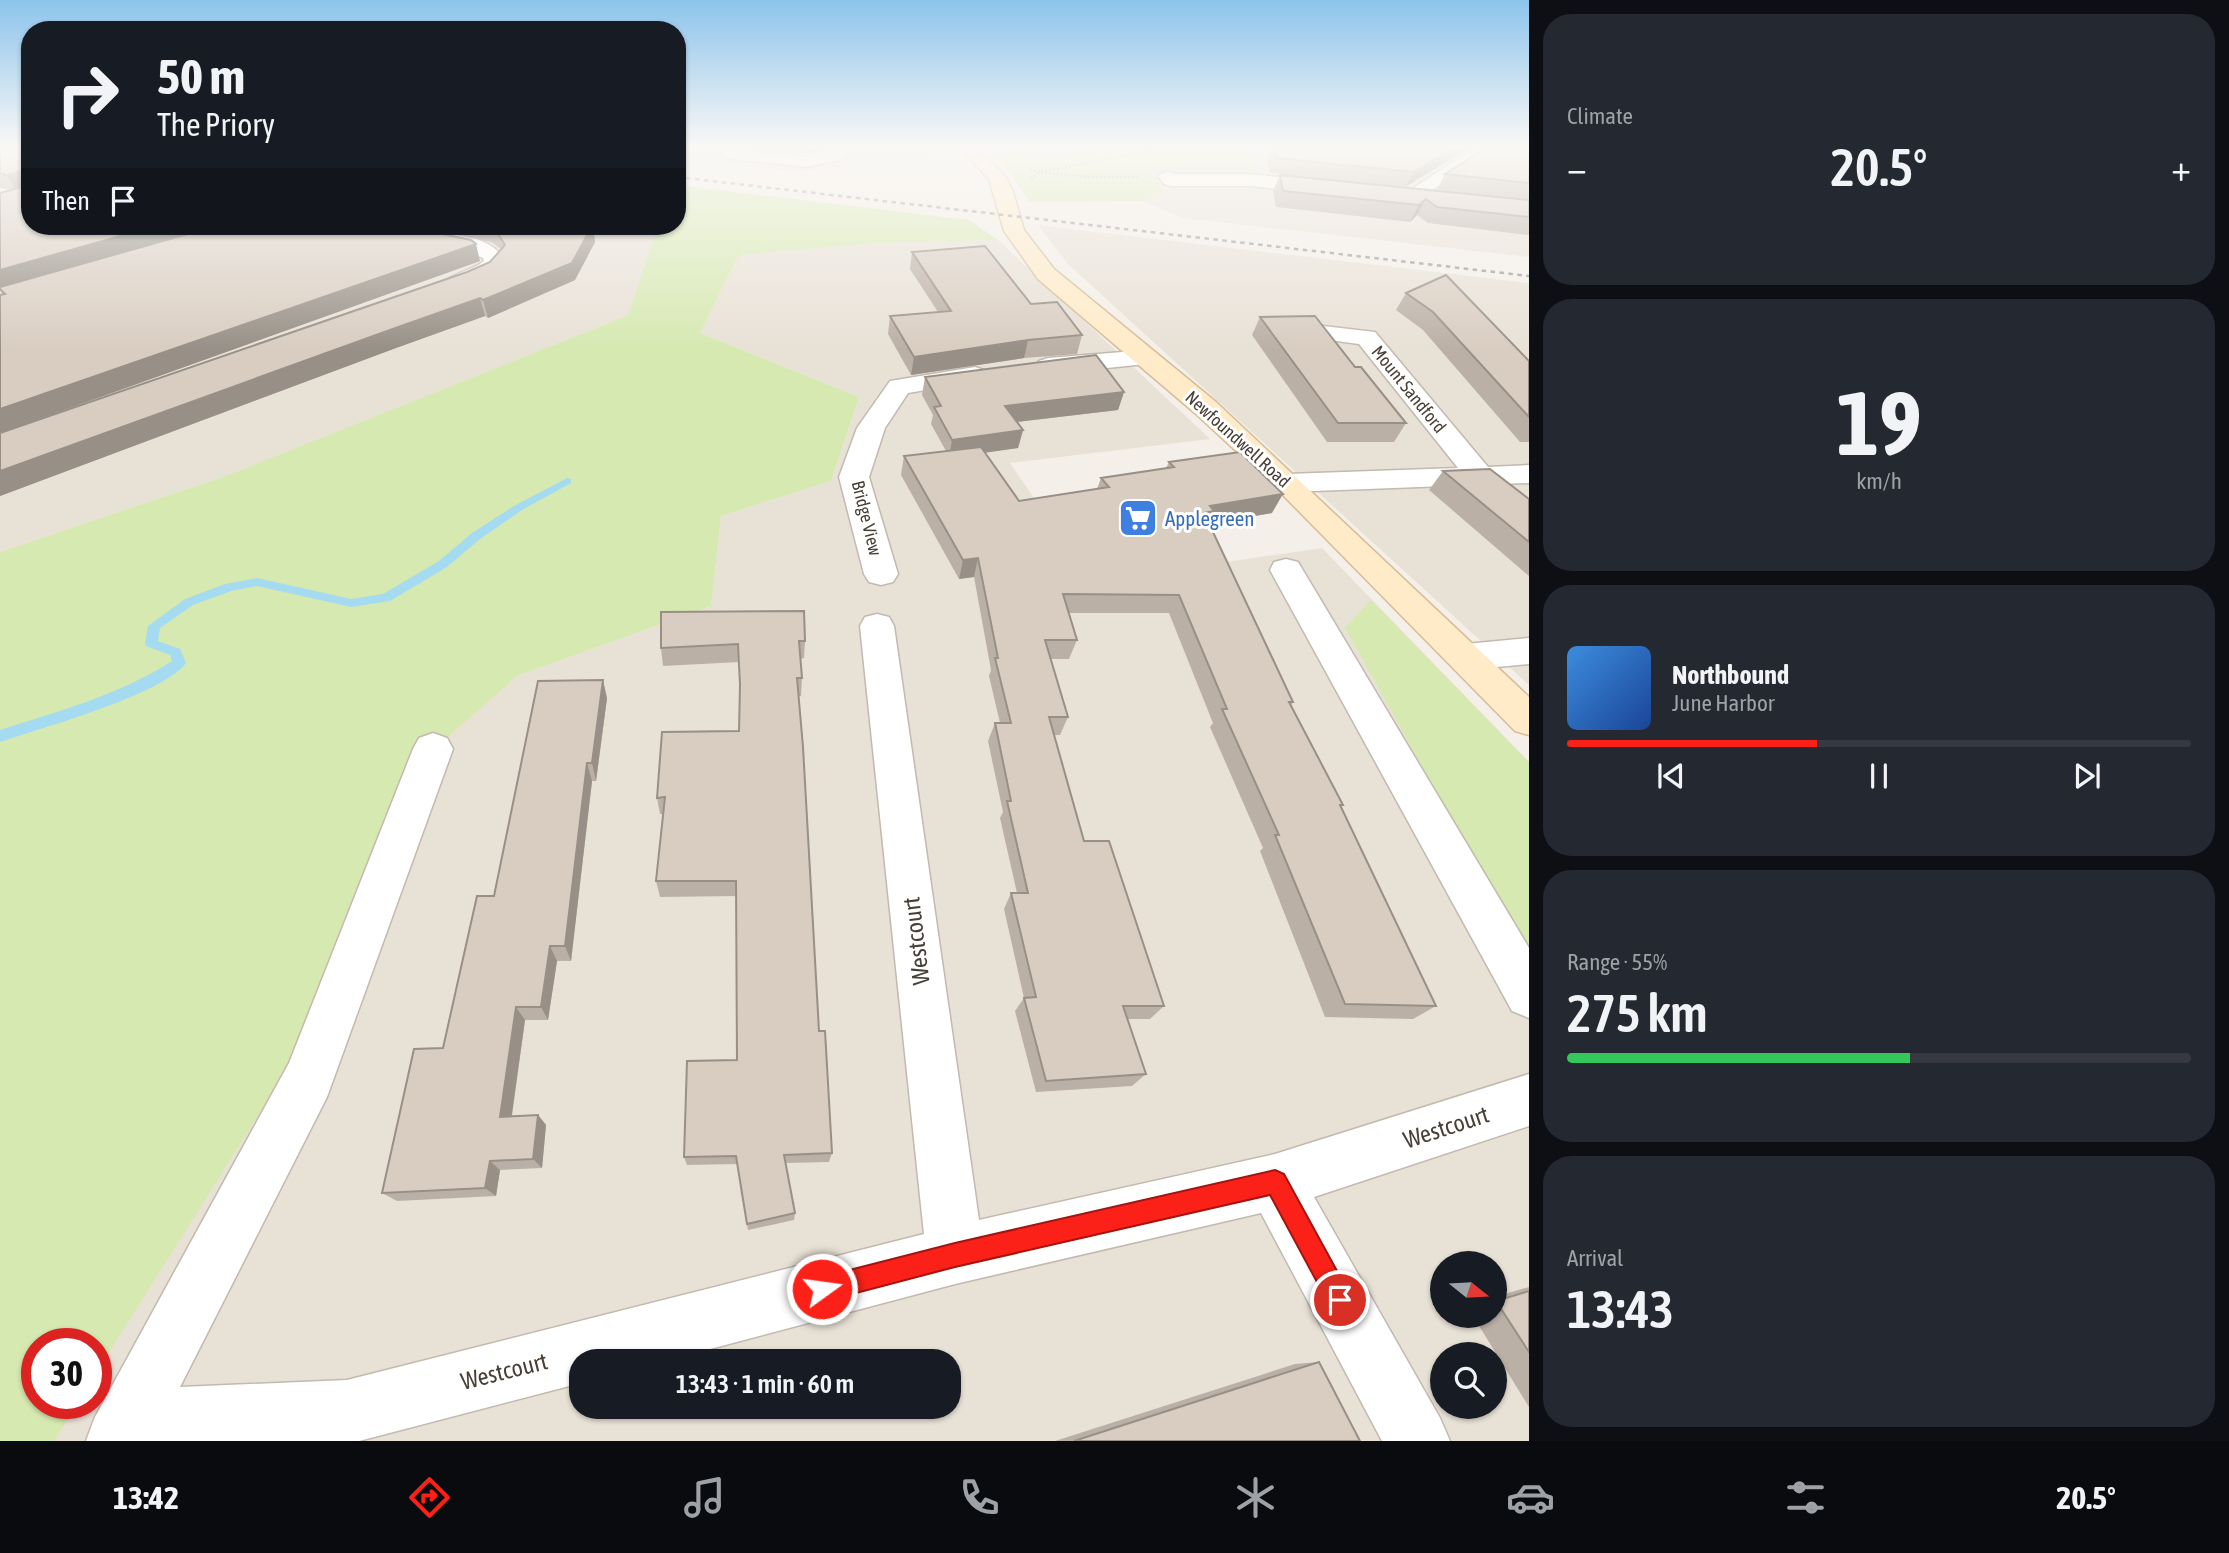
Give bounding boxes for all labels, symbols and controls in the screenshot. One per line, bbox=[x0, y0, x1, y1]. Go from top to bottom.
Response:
text: 50 m bbox=[157, 48, 245, 104]
icon: right bbox=[42, 49, 133, 140]
text: Climate bbox=[1567, 103, 1633, 129]
text: The Priory bbox=[157, 106, 275, 143]
text: 20.5° bbox=[1831, 137, 1927, 197]
text: − bbox=[1567, 146, 1587, 189]
text: + bbox=[2171, 146, 2191, 189]
icon: arrive bbox=[104, 182, 142, 220]
text: Then bbox=[42, 186, 90, 216]
street label: Mount Sandford bbox=[1367, 341, 1451, 437]
text: 19 bbox=[1836, 370, 1922, 474]
street label: Newfoundwell Road bbox=[1181, 386, 1295, 492]
text: km/h bbox=[1856, 468, 1902, 494]
street label: Bridge View bbox=[848, 478, 886, 558]
supermarket icon: Applegreen bbox=[1117, 497, 1159, 539]
place label: Applegreen bbox=[1165, 506, 1254, 530]
text: Northbound bbox=[1672, 660, 1789, 690]
text: June Harbor bbox=[1672, 690, 1775, 716]
icon: previous bbox=[1652, 757, 1690, 795]
icon: pause bbox=[1860, 757, 1898, 795]
icon: next bbox=[2068, 757, 2106, 795]
street label: Westcourt bbox=[897, 895, 935, 986]
text: Range · 55% bbox=[1567, 949, 1667, 975]
text: 275 km bbox=[1567, 983, 1708, 1043]
street label: Westcourt bbox=[1400, 1101, 1492, 1153]
text: Arrival bbox=[1567, 1245, 1623, 1271]
north arrow bbox=[1430, 1251, 1507, 1328]
map controls bbox=[1430, 1251, 1507, 1419]
position arrow bbox=[785, 1252, 859, 1326]
pin bbox=[1310, 1270, 1370, 1330]
text: 13:43 bbox=[1567, 1279, 1674, 1339]
icon: arrive bbox=[1321, 1281, 1359, 1319]
speed limit sign: 30 bbox=[21, 1328, 112, 1419]
button: search bbox=[1430, 1342, 1507, 1419]
street label: Westcourt bbox=[458, 1347, 550, 1395]
text: 13:43 · 1 min · 60 m bbox=[676, 1369, 854, 1399]
icon: directions bbox=[405, 1473, 454, 1522]
icon: music bbox=[680, 1473, 729, 1522]
icon: phone bbox=[955, 1473, 1004, 1522]
icon: climate bbox=[1231, 1473, 1280, 1522]
icon: car bbox=[1506, 1473, 1555, 1522]
icon: filters bbox=[1781, 1473, 1830, 1522]
text: 13:42 bbox=[113, 1479, 179, 1516]
text: 20.5° bbox=[2056, 1479, 2116, 1516]

